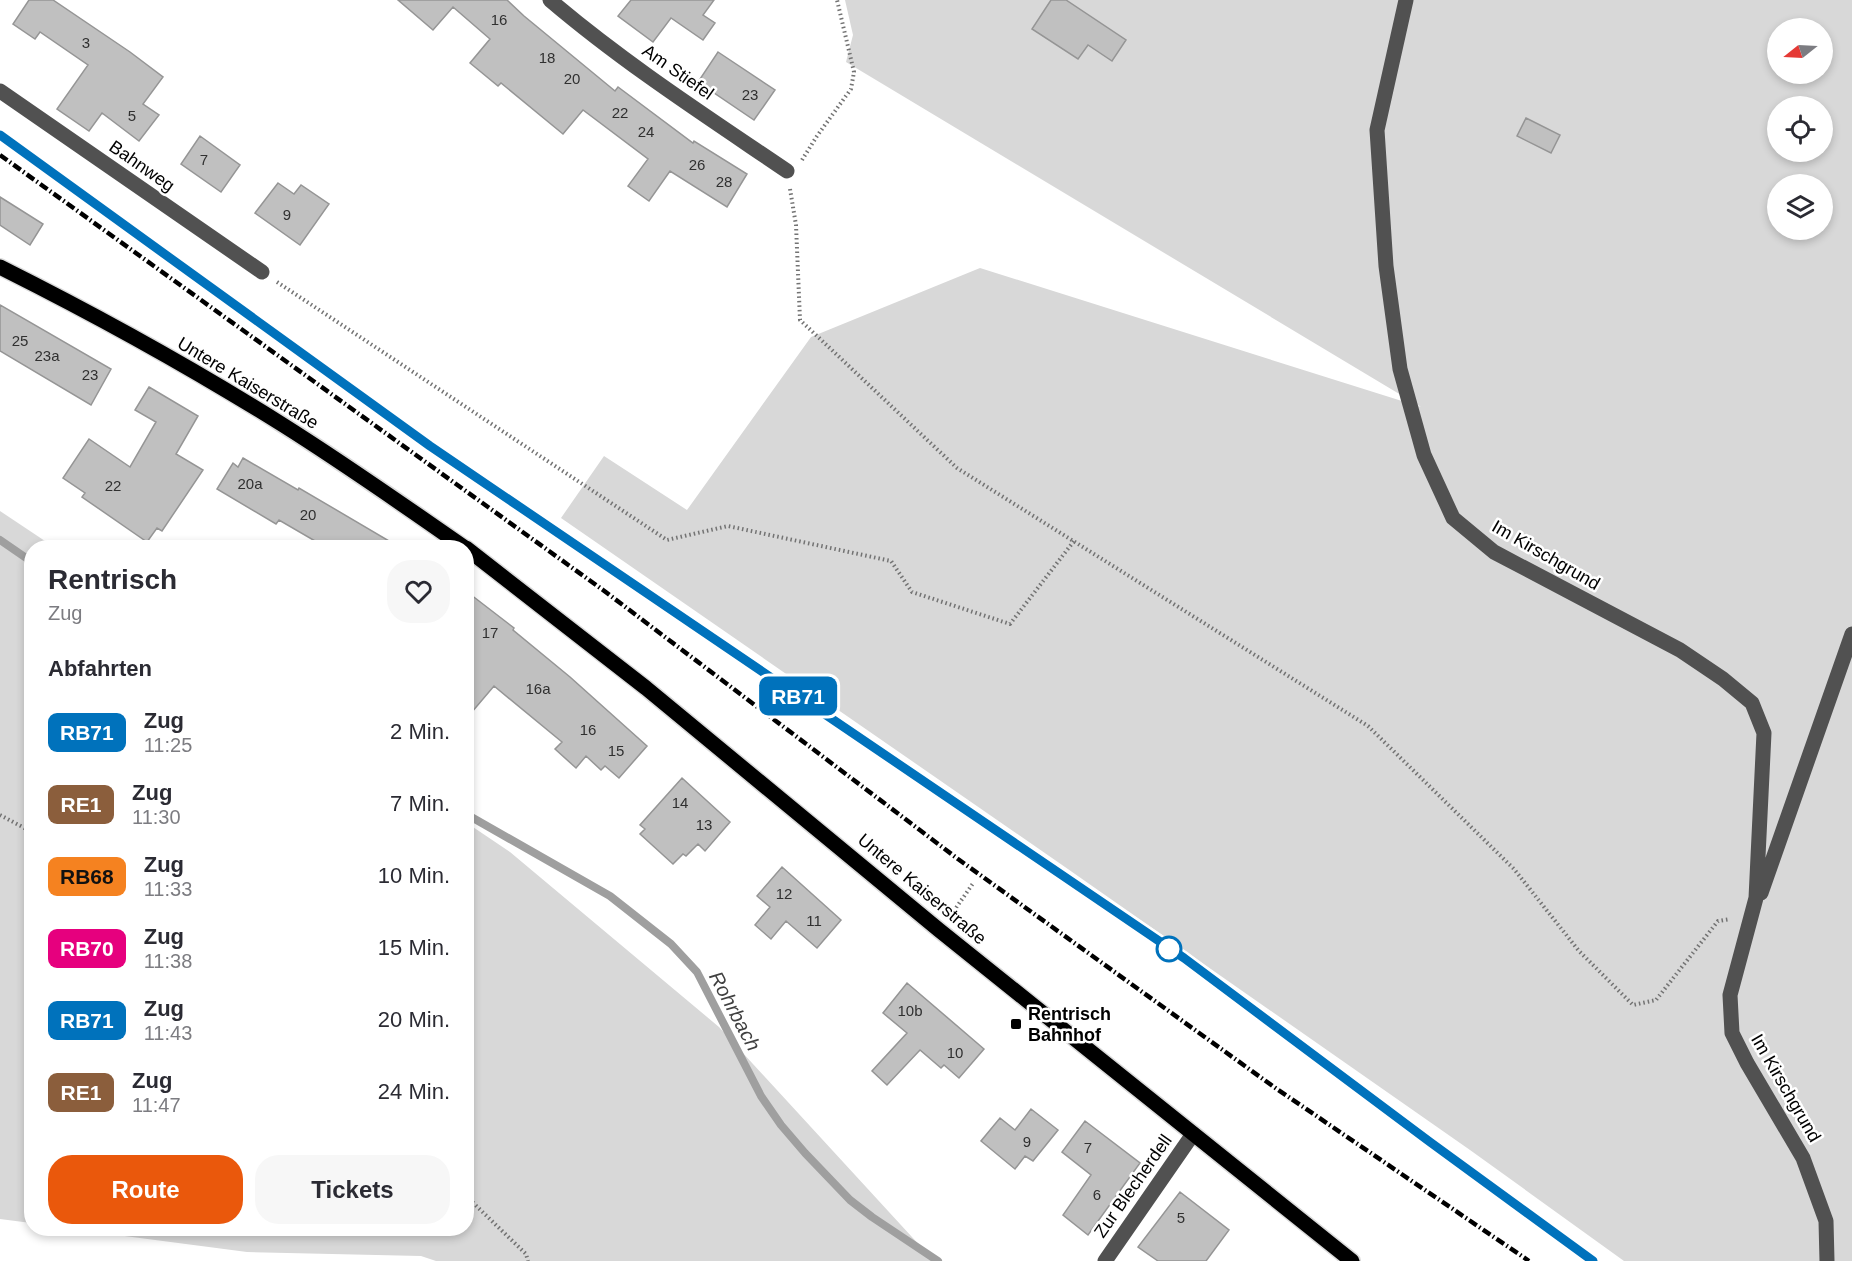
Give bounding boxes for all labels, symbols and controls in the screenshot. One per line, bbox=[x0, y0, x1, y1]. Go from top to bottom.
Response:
house number: 16 bbox=[491, 11, 507, 28]
north arrow bbox=[1767, 18, 1833, 84]
map controls bbox=[1767, 18, 1833, 240]
house number: 3 bbox=[82, 34, 90, 51]
street label: Am Stiefel bbox=[639, 40, 717, 104]
house number: 18 bbox=[539, 49, 555, 66]
house number: 20 bbox=[564, 70, 580, 87]
house number: 23 bbox=[742, 86, 758, 103]
button: locate bbox=[1767, 96, 1833, 162]
house number: 22 bbox=[612, 104, 628, 121]
house number: 5 bbox=[128, 107, 136, 124]
house number: 24 bbox=[638, 123, 654, 140]
street label: Bahnweg bbox=[106, 136, 178, 196]
house number: 7 bbox=[200, 151, 208, 168]
house number: 26 bbox=[689, 156, 705, 173]
house number: 28 bbox=[716, 173, 732, 190]
button: layers bbox=[1767, 174, 1833, 240]
house number: 9 bbox=[283, 206, 291, 223]
house number: 25 bbox=[12, 332, 28, 349]
street label: Untere Kaiserstraße bbox=[174, 333, 322, 433]
house number: 23a bbox=[34, 347, 60, 364]
house number: 23 bbox=[82, 366, 98, 383]
house number: 20a bbox=[237, 475, 263, 492]
house number: 22 bbox=[105, 477, 121, 494]
house number: 20 bbox=[300, 506, 316, 523]
street label: Im Kirschgrund bbox=[1489, 516, 1603, 594]
button: heart bbox=[387, 560, 450, 623]
text: Rentrisch bbox=[48, 564, 177, 595]
text: Zug bbox=[48, 602, 82, 624]
house number: 17 bbox=[482, 624, 498, 641]
text: Abfahrten bbox=[48, 656, 152, 681]
line badge: RB71 bbox=[756, 676, 840, 716]
house number: 16a bbox=[525, 680, 551, 697]
text: RB71 bbox=[771, 685, 825, 708]
text: Zug bbox=[144, 708, 184, 733]
text: 2 Min. bbox=[390, 719, 450, 744]
text: RB71 bbox=[60, 721, 114, 744]
house number: 16 bbox=[580, 721, 596, 738]
text: 11:25 bbox=[144, 734, 192, 756]
house number: 15 bbox=[608, 742, 624, 759]
text: Zug bbox=[132, 780, 172, 805]
text: 7 Min. bbox=[390, 791, 450, 816]
text: RE1 bbox=[61, 793, 101, 816]
house number: 14 bbox=[672, 794, 688, 811]
text: 11:30 bbox=[132, 806, 181, 828]
house number: 13 bbox=[696, 816, 712, 833]
street label: Untere Kaiserstraße bbox=[854, 830, 990, 948]
text: Zug bbox=[144, 852, 184, 877]
text: 10 Min. bbox=[378, 863, 450, 888]
text: RB68 bbox=[60, 865, 114, 888]
text: 11:33 bbox=[144, 878, 192, 900]
house number: 12 bbox=[776, 885, 792, 902]
house number: 11 bbox=[806, 912, 822, 929]
text: Zug bbox=[144, 924, 184, 949]
text: 15 Min. bbox=[378, 935, 450, 960]
unlabelled marker bbox=[1156, 936, 1182, 962]
text: RB70 bbox=[60, 937, 114, 960]
text: 11:38 bbox=[144, 950, 192, 972]
water label: Rohrbach bbox=[705, 968, 765, 1054]
text: Zug bbox=[144, 996, 184, 1021]
house number: 10b bbox=[897, 1002, 923, 1019]
place label: Rentrisch Bahnhof bbox=[1028, 1004, 1111, 1045]
text: 20 Min. bbox=[378, 1007, 450, 1032]
text: RB71 bbox=[60, 1009, 114, 1032]
marker: Rentrisch Bahnhof bbox=[1009, 1017, 1023, 1031]
text: 11:43 bbox=[144, 1022, 192, 1044]
street label: Im Kirschgrund bbox=[1747, 1031, 1825, 1145]
house number: 10 bbox=[947, 1044, 963, 1061]
text: Zug bbox=[132, 1068, 172, 1093]
text: 24 Min. bbox=[378, 1079, 450, 1104]
text: RE1 bbox=[61, 1081, 101, 1104]
text: 11:47 bbox=[132, 1094, 181, 1116]
street label: Zur Blecherdell bbox=[1090, 1131, 1176, 1241]
house number: 9 bbox=[1023, 1133, 1031, 1150]
house number: 7 bbox=[1084, 1139, 1092, 1156]
button: Route bbox=[48, 1155, 243, 1224]
button: Tickets bbox=[255, 1155, 450, 1224]
house number: 6 bbox=[1093, 1186, 1101, 1203]
house number: 5 bbox=[1177, 1209, 1185, 1226]

